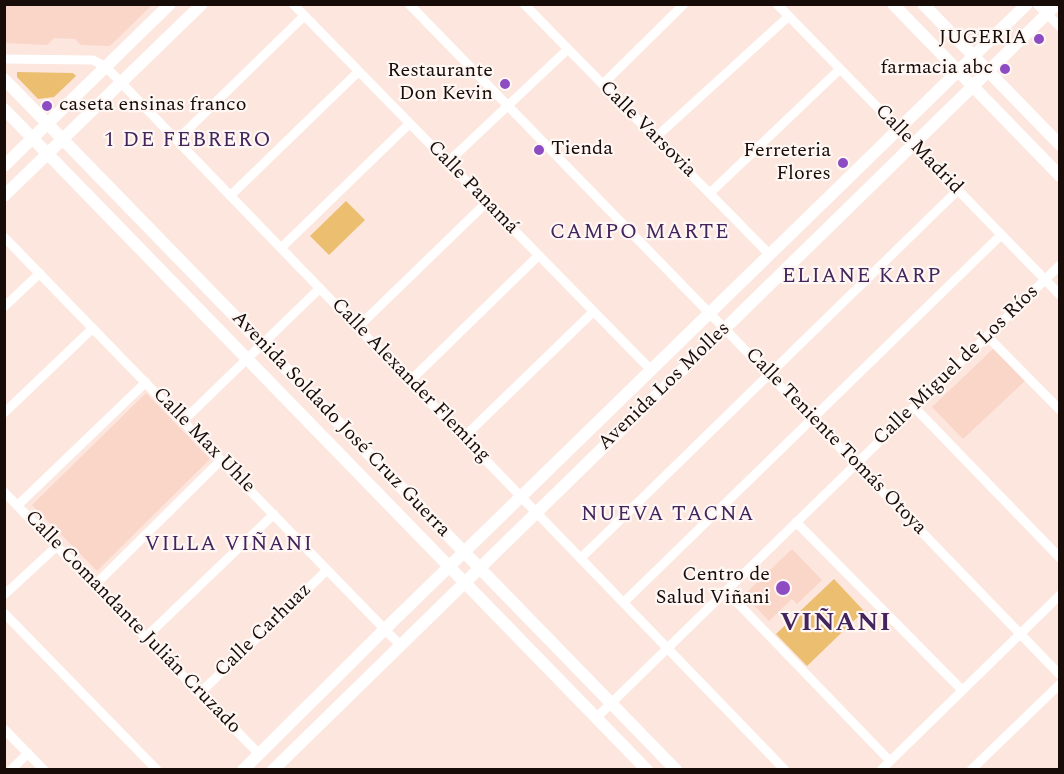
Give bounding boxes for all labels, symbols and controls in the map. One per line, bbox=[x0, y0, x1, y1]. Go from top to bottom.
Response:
place label: JUGERIA bbox=[939, 27, 1027, 51]
marker: JUGERIA bbox=[1032, 32, 1046, 46]
place label: farmacia abc bbox=[880, 57, 993, 81]
place label: Restaurante Don Kevin bbox=[387, 60, 493, 107]
marker: farmacia abc bbox=[998, 62, 1012, 76]
marker: Restaurante Don Kevin bbox=[498, 77, 512, 91]
street label: Calle Varsovia bbox=[594, 77, 700, 183]
place label: caseta ensinas franco bbox=[59, 94, 246, 118]
marker: caseta ensinas franco bbox=[40, 99, 54, 113]
street label: Calle Madrid bbox=[869, 100, 967, 200]
district label: 1 DE FEBRERO bbox=[104, 129, 272, 155]
street label: Calle Panamá bbox=[421, 136, 523, 240]
place label: Tienda bbox=[551, 138, 613, 162]
place label: Ferreteria Flores bbox=[743, 140, 831, 187]
marker: Tienda bbox=[532, 143, 546, 157]
marker: Ferreteria Flores bbox=[836, 156, 850, 170]
district label: CAMPO MARTE bbox=[550, 221, 730, 247]
district label: ELIANE KARP bbox=[782, 265, 942, 291]
street label: Calle Miguel de Los Ríos bbox=[869, 281, 1045, 451]
street label: Calle Alexander Fleming bbox=[325, 294, 495, 468]
street label: Avenida Soldado José Cruz Guerra bbox=[225, 307, 455, 543]
street label: Avenida Los Molles bbox=[594, 318, 736, 456]
street label: Calle Teniente Tomás Otoya bbox=[739, 343, 931, 541]
street label: Calle Max Uhle bbox=[147, 383, 259, 499]
district label: NUEVA TACNA bbox=[581, 503, 755, 529]
street label: Calle Comandante Julián Cruzado bbox=[19, 506, 245, 740]
district label: VILLA VIÑANI bbox=[144, 533, 314, 559]
place label: Centro de Salud Viñani bbox=[656, 564, 770, 611]
street label: Calle Carhuaz bbox=[211, 579, 317, 683]
marker: Centro de Salud Viñani bbox=[774, 579, 792, 597]
district label: VIÑANI bbox=[780, 609, 892, 641]

